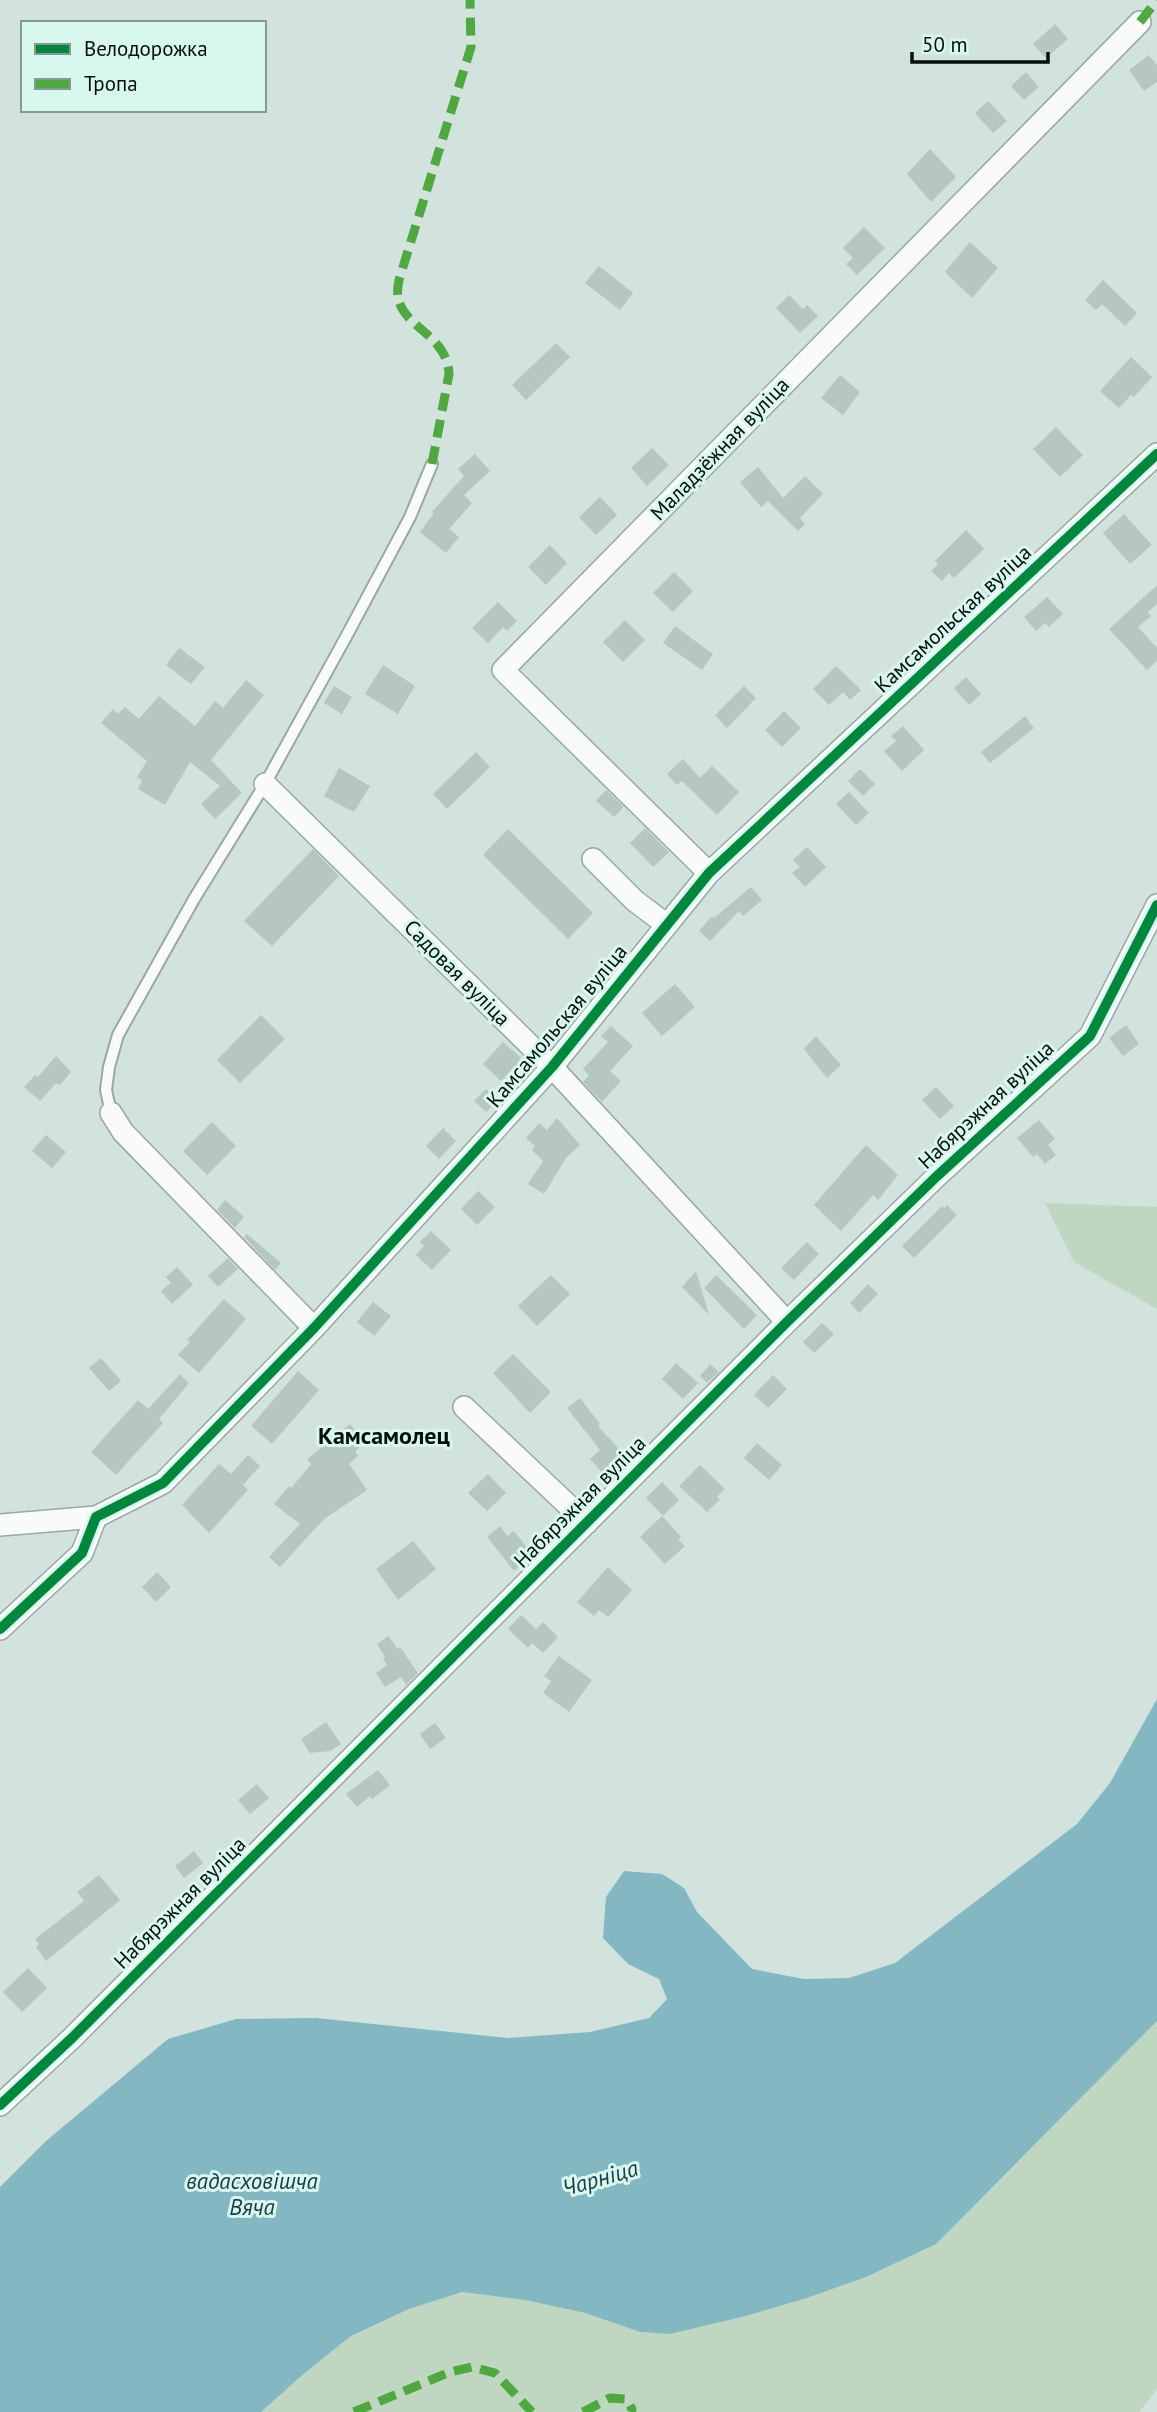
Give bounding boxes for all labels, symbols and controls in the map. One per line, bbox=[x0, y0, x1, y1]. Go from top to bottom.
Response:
legend bbox=[21, 21, 266, 112]
scale bar bbox=[912, 21, 1048, 65]
text: 50 m bbox=[922, 31, 968, 58]
text: Велодорожка bbox=[84, 35, 208, 62]
text: Тропа bbox=[84, 70, 138, 97]
street label: Маладзёжная вуліца bbox=[644, 371, 795, 526]
street label: Камсамольская вуліца bbox=[868, 539, 1037, 698]
street label: Садовая вуліца bbox=[398, 914, 516, 1032]
street label: Камсамольская вуліца bbox=[480, 938, 633, 1113]
street label: Набярэжная вуліца bbox=[912, 1035, 1059, 1175]
district label: Камсамолец bbox=[318, 1420, 451, 1451]
street label: Набярэжная вуліца bbox=[508, 1430, 651, 1573]
street label: Набярэжная вуліца bbox=[108, 1831, 251, 1974]
water label: Чарніца bbox=[559, 2153, 641, 2202]
water label: вадасховішча Вяча bbox=[186, 2166, 318, 2221]

